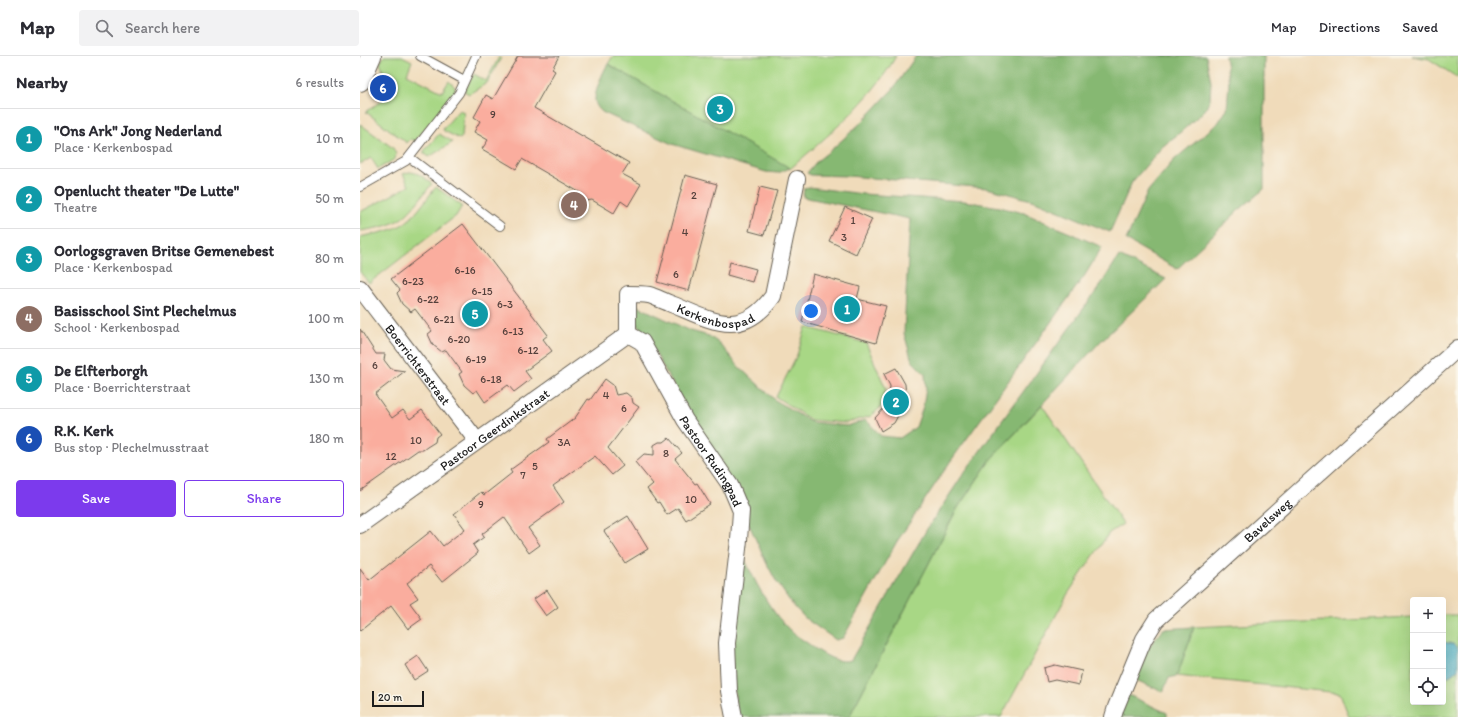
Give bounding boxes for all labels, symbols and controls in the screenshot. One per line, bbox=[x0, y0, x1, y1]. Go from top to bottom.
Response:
search box bbox=[79, 10, 359, 46]
text: Map bbox=[20, 16, 55, 39]
icon: search bbox=[93, 17, 115, 39]
text: Search here bbox=[125, 19, 200, 37]
text: Map bbox=[1271, 19, 1297, 36]
text: Directions bbox=[1319, 19, 1380, 36]
text: Saved bbox=[1402, 19, 1438, 36]
text: Nearby bbox=[16, 72, 68, 92]
pin: 6 bbox=[370, 73, 396, 103]
text: 6 results bbox=[296, 75, 344, 90]
pin: 3 bbox=[707, 94, 733, 124]
house number: 9 bbox=[490, 108, 496, 121]
text: "Ons Ark" Jong Nederland bbox=[54, 122, 222, 140]
text: 1 bbox=[26, 131, 32, 146]
text: 10 m bbox=[316, 131, 344, 146]
text: Place · Kerkenbospad bbox=[54, 140, 173, 155]
text: Openlucht theater "De Lutte" bbox=[54, 182, 239, 200]
house number: 2 bbox=[691, 189, 697, 202]
pin: 4 bbox=[561, 190, 587, 220]
text: 2 bbox=[26, 191, 32, 206]
text: 50 m bbox=[315, 191, 344, 206]
text: Theatre bbox=[54, 200, 97, 215]
house number: 1 bbox=[850, 214, 856, 227]
house number: 4 bbox=[682, 226, 689, 239]
house number: 3 bbox=[841, 231, 847, 244]
text: Oorlogsgraven Britse Gemenebest bbox=[54, 242, 274, 260]
text: 3 bbox=[25, 251, 33, 266]
text: 80 m bbox=[315, 251, 344, 266]
text: Place · Kerkenbospad bbox=[54, 260, 173, 275]
house number: 6-16 bbox=[454, 264, 476, 277]
house number: 6 bbox=[673, 268, 679, 281]
house number: 6-23 bbox=[402, 275, 424, 288]
house number: 6-15 bbox=[471, 285, 493, 298]
house number: 6-22 bbox=[417, 293, 439, 306]
pin: 1 bbox=[834, 294, 860, 324]
house number: 6-3 bbox=[497, 298, 513, 311]
pin: 5 bbox=[462, 299, 488, 329]
street label: Kerkenbospad bbox=[675, 300, 757, 331]
your location bbox=[801, 301, 821, 321]
text: Basisschool Sint Plechelmus bbox=[54, 302, 236, 320]
text: 4 bbox=[25, 311, 33, 326]
text: 100 m bbox=[308, 311, 344, 326]
house number: 6-21 bbox=[433, 313, 455, 326]
text: School · Kerkenbospad bbox=[54, 320, 180, 335]
street label: Boerrichterstraat bbox=[383, 321, 454, 408]
house number: 6-13 bbox=[502, 325, 524, 338]
house number: 6-20 bbox=[448, 333, 471, 346]
house number: 6-12 bbox=[517, 344, 539, 357]
house number: 6-19 bbox=[465, 353, 487, 366]
house number: 6 bbox=[372, 359, 378, 372]
text: De Elfterborgh bbox=[54, 362, 148, 380]
text: 5 bbox=[26, 371, 32, 386]
text: 130 m bbox=[309, 371, 344, 386]
house number: 6-18 bbox=[480, 373, 502, 386]
text: Place · Boerrichterstraat bbox=[54, 380, 191, 395]
street label: Pastoor Geerdinkstraat bbox=[437, 385, 552, 473]
pin: 2 bbox=[883, 387, 909, 417]
house number: 4 bbox=[603, 389, 610, 402]
house number: 6 bbox=[621, 402, 627, 415]
street label: Pastoor Rudingpad bbox=[677, 413, 746, 509]
text: R.K. Kerk bbox=[54, 422, 114, 440]
text: 6 bbox=[26, 431, 32, 446]
text: 180 m bbox=[309, 431, 344, 446]
house number: 10 bbox=[410, 434, 422, 447]
house number: 3A bbox=[557, 436, 571, 449]
text: Bus stop · Plechelmusstraat bbox=[54, 440, 209, 455]
house number: 8 bbox=[663, 447, 669, 460]
house number: 12 bbox=[386, 450, 397, 463]
house number: 5 bbox=[532, 460, 538, 473]
house number: 7 bbox=[520, 469, 526, 482]
button: Save bbox=[16, 480, 176, 517]
button: Share bbox=[184, 480, 344, 517]
house number: 10 bbox=[685, 493, 697, 506]
street label: Bavelsweg bbox=[1240, 494, 1294, 545]
house number: 9 bbox=[478, 498, 484, 511]
map controls bbox=[1410, 597, 1446, 705]
button: + bbox=[1410, 597, 1446, 633]
button: − bbox=[1410, 633, 1446, 669]
button: locate bbox=[1410, 669, 1446, 705]
scale bar bbox=[372, 689, 424, 708]
text: 20 m bbox=[378, 691, 402, 704]

